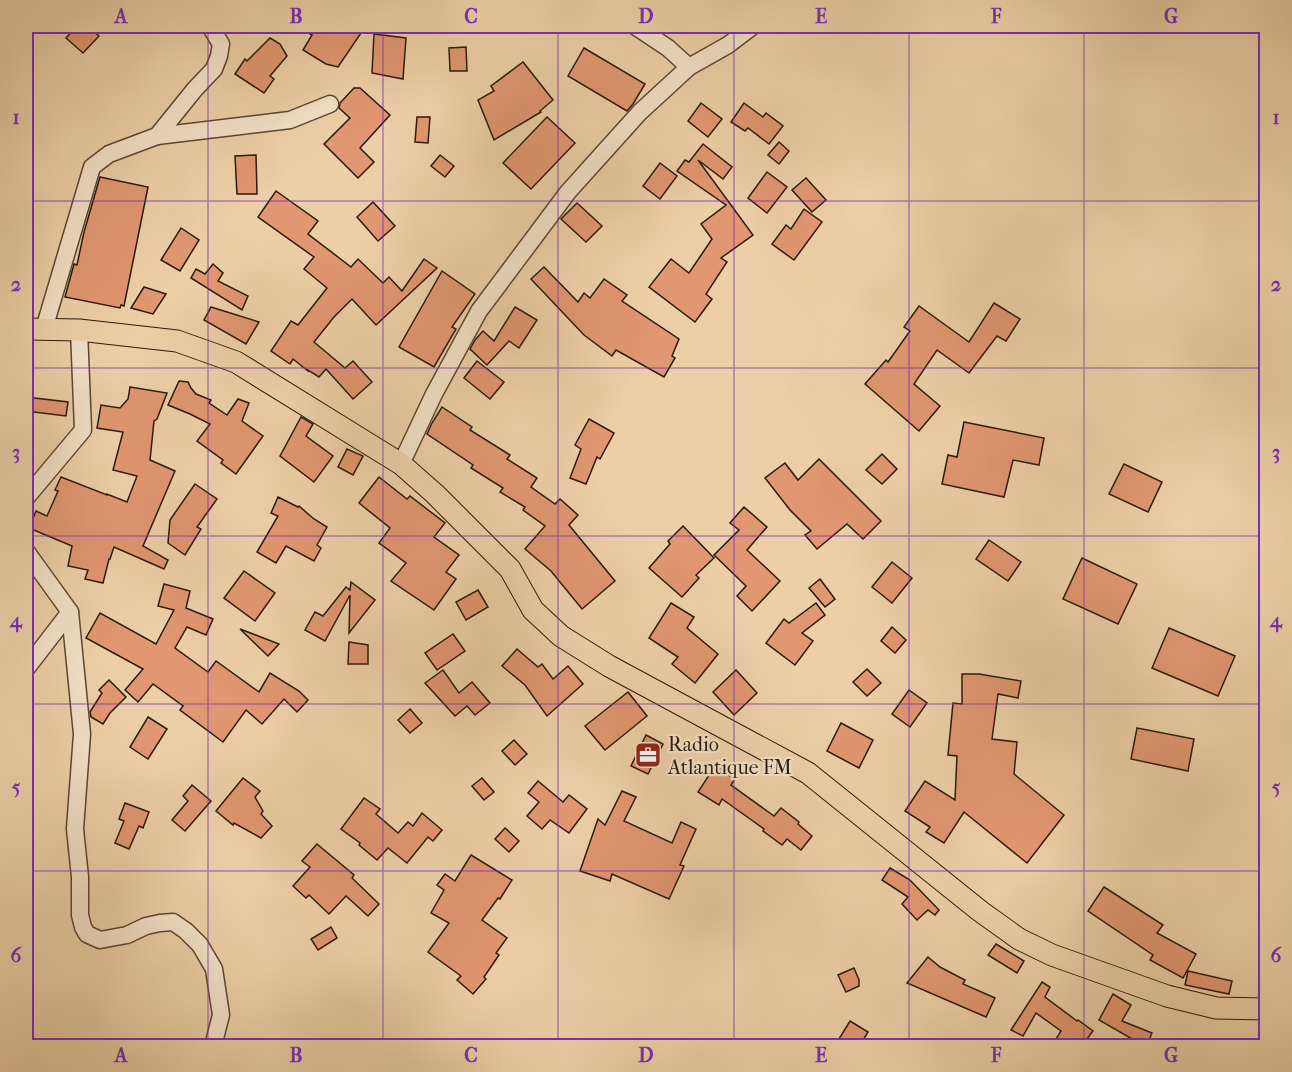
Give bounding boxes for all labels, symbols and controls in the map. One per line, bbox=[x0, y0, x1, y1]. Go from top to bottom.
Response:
text: A bbox=[113, 5, 129, 28]
text: B bbox=[289, 5, 303, 28]
text: C bbox=[464, 5, 478, 28]
text: D bbox=[638, 5, 654, 28]
text: E bbox=[815, 5, 827, 28]
text: F bbox=[990, 5, 1002, 28]
text: G bbox=[1164, 5, 1178, 28]
text: 1 bbox=[12, 106, 20, 129]
text: 1 bbox=[1272, 106, 1280, 129]
text: 2 bbox=[11, 273, 21, 296]
text: 2 bbox=[1271, 273, 1281, 296]
text: 3 bbox=[12, 441, 20, 464]
text: 3 bbox=[1272, 441, 1280, 464]
text: 4 bbox=[9, 609, 23, 633]
text: 4 bbox=[1269, 609, 1283, 633]
place label: Radio Atlantique FM bbox=[667, 733, 792, 779]
office icon: Radio Atlantique FM bbox=[633, 740, 663, 770]
text: 5 bbox=[12, 776, 21, 799]
text: 5 bbox=[1272, 776, 1281, 799]
text: 6 bbox=[11, 944, 23, 967]
text: 6 bbox=[1271, 944, 1283, 967]
text: A bbox=[113, 1044, 129, 1067]
text: B bbox=[289, 1044, 303, 1067]
text: C bbox=[464, 1044, 478, 1067]
text: D bbox=[638, 1044, 654, 1067]
text: E bbox=[815, 1044, 827, 1067]
text: F bbox=[990, 1044, 1002, 1067]
text: G bbox=[1164, 1044, 1178, 1067]

